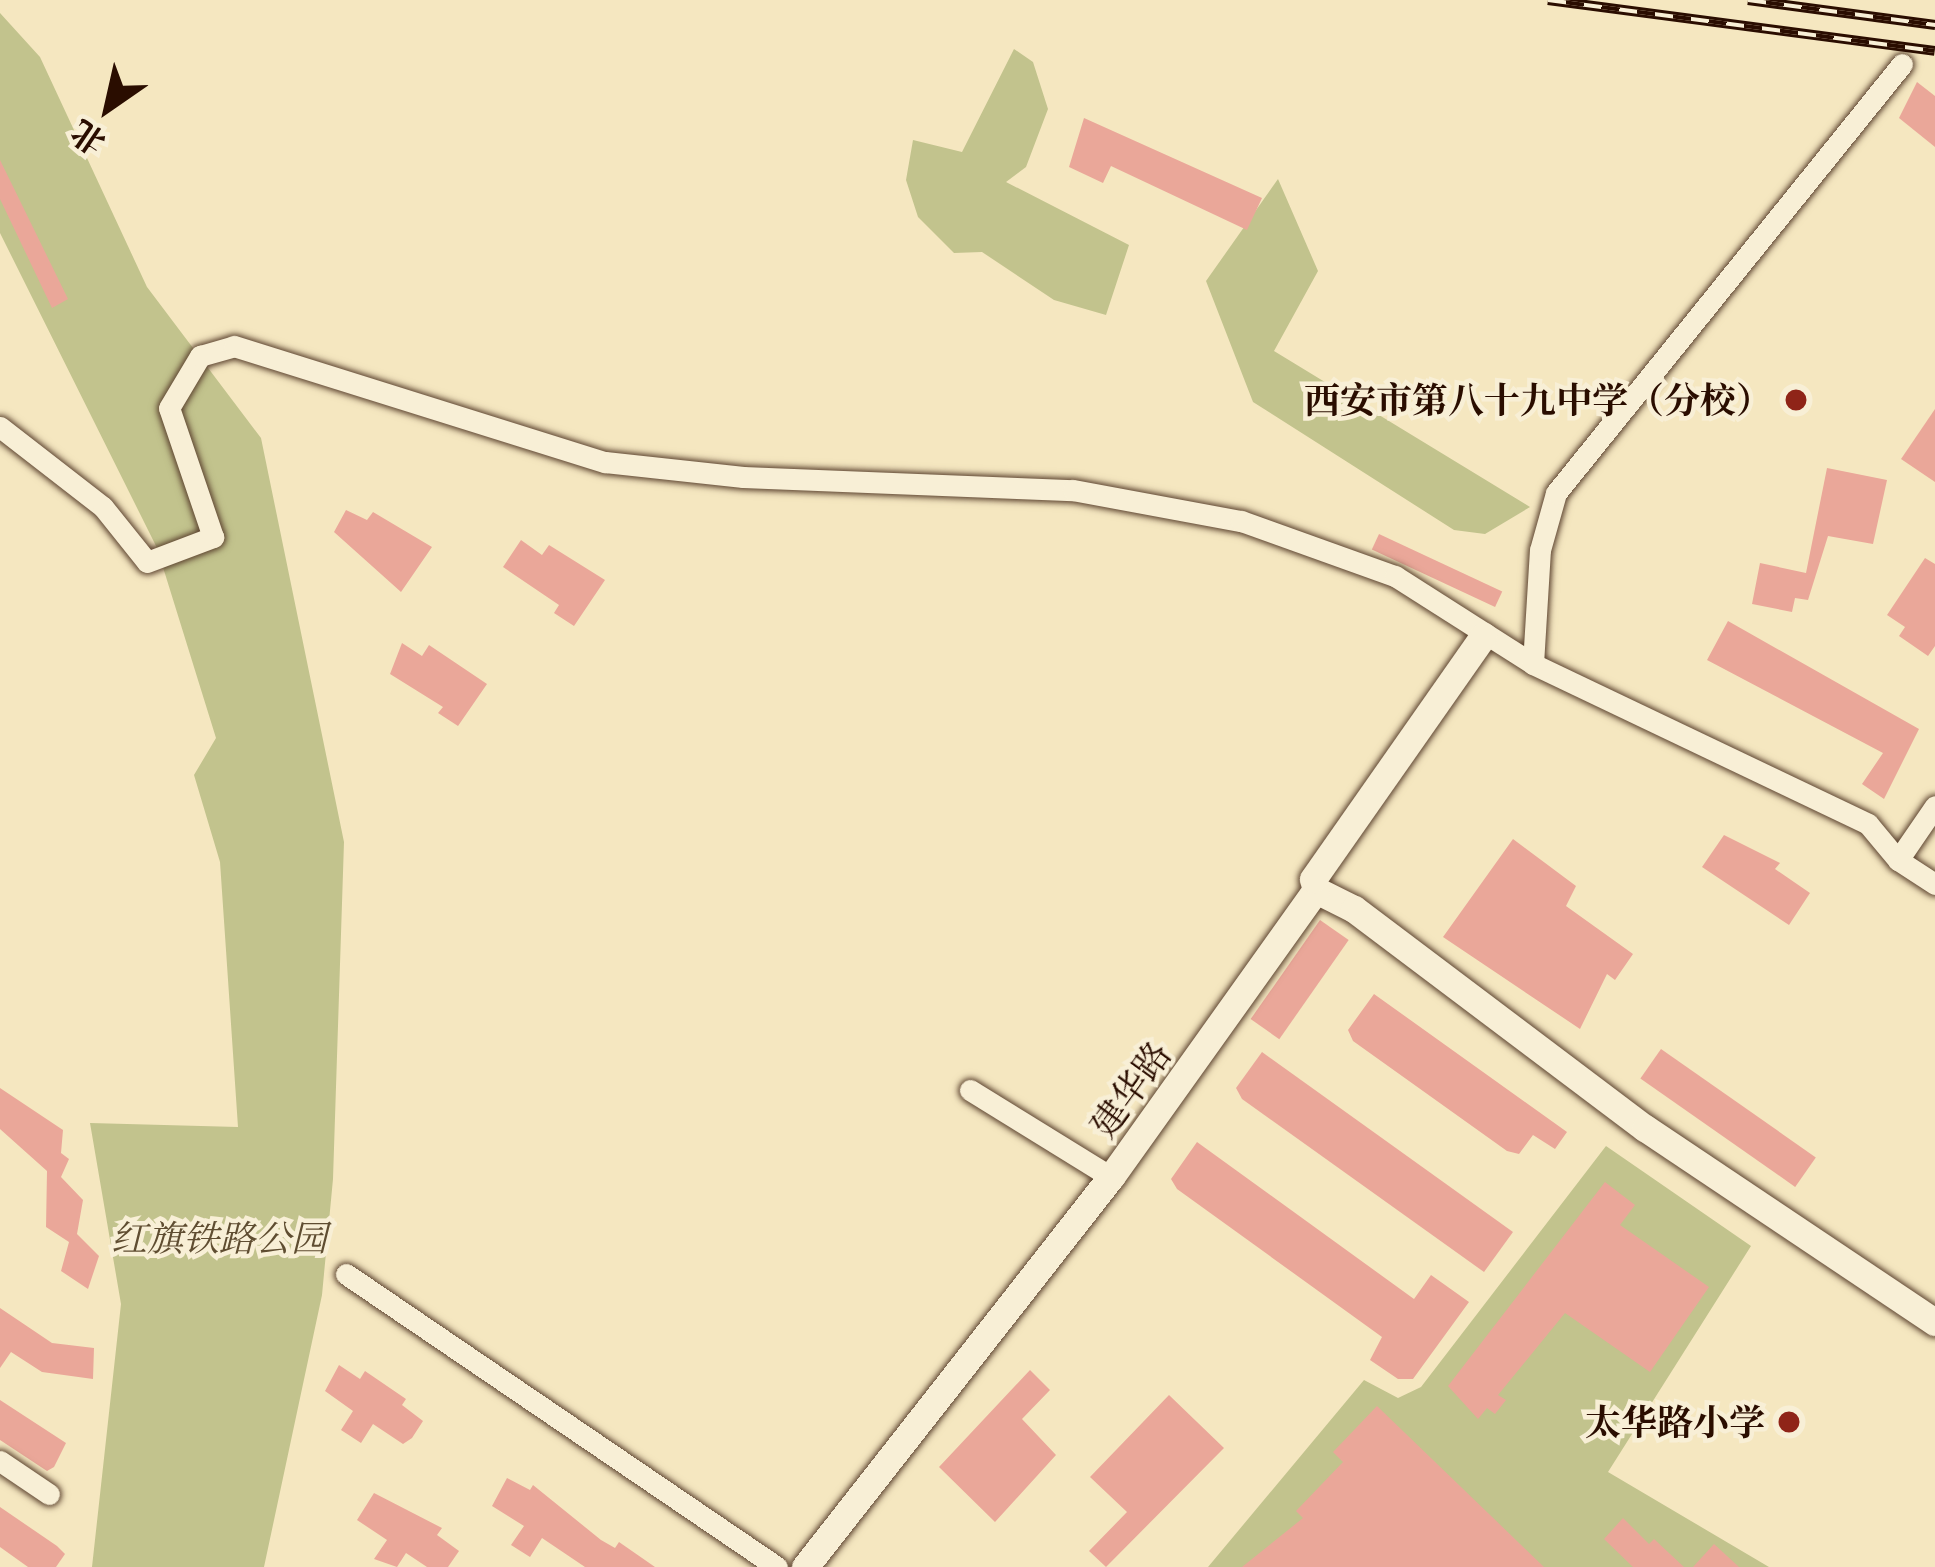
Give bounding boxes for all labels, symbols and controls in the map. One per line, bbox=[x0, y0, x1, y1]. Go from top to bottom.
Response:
north arrow bbox=[48, 48, 168, 168]
text: 北 bbox=[61, 109, 115, 167]
place label: 西安市第八十九中学（分校） bbox=[1304, 378, 1772, 422]
marker: 西安市第八十九中学（分校） bbox=[1783, 387, 1809, 413]
street label: 建华路 bbox=[1081, 1033, 1179, 1145]
park label: 红旗铁路公园 bbox=[111, 1216, 327, 1260]
place label: 太华路小学 bbox=[1585, 1400, 1765, 1444]
marker: 太华路小学 bbox=[1776, 1409, 1802, 1435]

